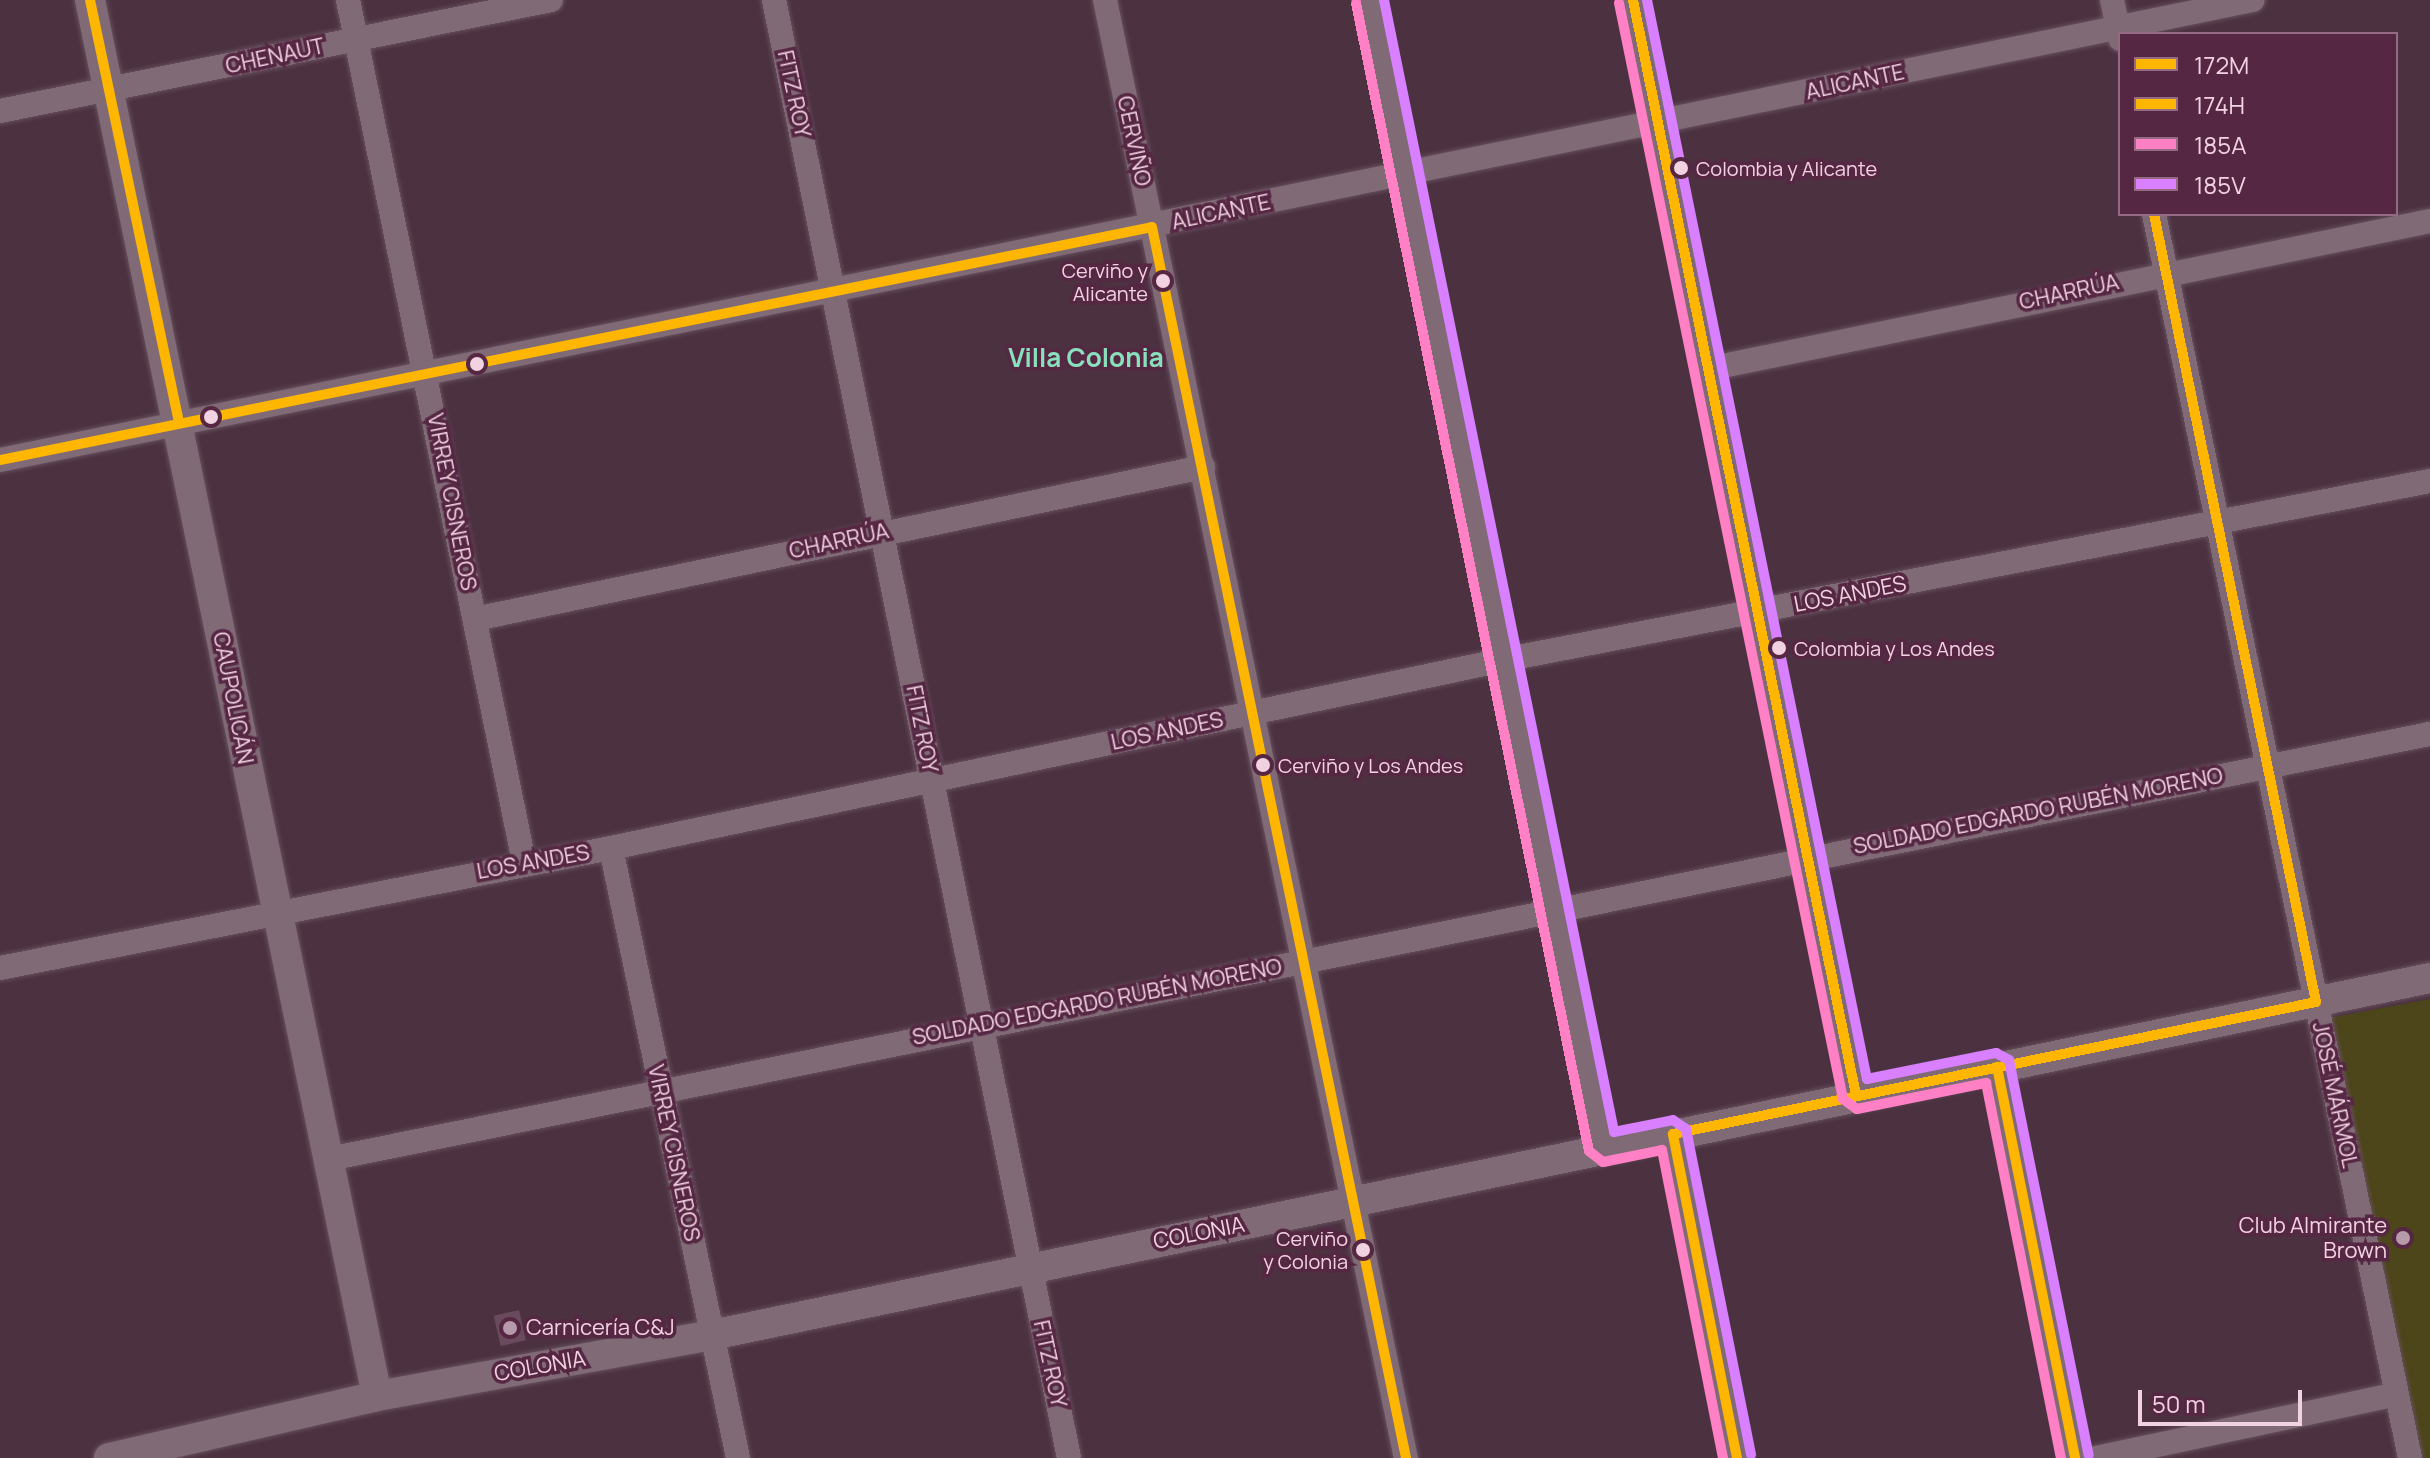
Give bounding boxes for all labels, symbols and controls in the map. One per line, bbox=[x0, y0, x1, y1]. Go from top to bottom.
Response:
legend bbox=[2118, 32, 2398, 216]
street label: CHENAUT bbox=[223, 33, 327, 79]
street label: FITZ ROY bbox=[772, 48, 816, 140]
text: 172M bbox=[2194, 48, 2249, 81]
street label: ALICANTE bbox=[1803, 59, 1907, 105]
text: 174H bbox=[2194, 88, 2245, 121]
street label: CERVIÑO bbox=[1112, 93, 1156, 189]
text: 185A bbox=[2194, 128, 2246, 161]
place label: Colombia y Alicante bbox=[1696, 156, 1877, 180]
marker: Colombia y Alicante bbox=[1673, 160, 1689, 176]
text: 185V bbox=[2194, 168, 2246, 201]
street label: ALICANTE bbox=[1169, 189, 1273, 235]
place label: Cerviño y Alicante bbox=[1062, 258, 1148, 305]
street label: CHARRÚA bbox=[2017, 269, 2121, 315]
marker: Cerviño y Alicante bbox=[1155, 273, 1171, 289]
district label: Villa Colonia bbox=[1008, 342, 1164, 374]
unlabelled marker bbox=[469, 356, 485, 372]
unlabelled marker bbox=[203, 409, 219, 425]
street label: VIRREY CISNEROS bbox=[422, 411, 482, 593]
street label: CHARRÚA bbox=[787, 518, 891, 564]
street label: LOS ANDES bbox=[1792, 570, 1908, 618]
street label: CAUPOLICÁN bbox=[207, 630, 259, 766]
place label: Colombia y Los Andes bbox=[1794, 636, 1995, 660]
marker: Colombia y Los Andes bbox=[1771, 640, 1787, 656]
street label: FITZ ROY bbox=[901, 683, 943, 775]
street label: LOS ANDES bbox=[1109, 706, 1225, 756]
place label: Cerviño y Los Andes bbox=[1278, 753, 1463, 777]
marker: Cerviño y Los Andes bbox=[1255, 757, 1271, 773]
street label: SOLDADO EDGARDO RUBÉN MORENO bbox=[1851, 762, 2225, 860]
street label: LOS ANDES bbox=[475, 839, 591, 885]
street label: SOLDADO EDGARDO RUBÉN MORENO bbox=[910, 953, 1284, 1051]
street label: JOSÉ MÁRMOL bbox=[2307, 1020, 2363, 1170]
street label: VIRREY CISNEROS bbox=[642, 1062, 706, 1244]
street label: COLONIA bbox=[1151, 1211, 1247, 1255]
place label: Club Almirante Brown bbox=[2239, 1212, 2387, 1264]
place label: Cerviño y Colonia bbox=[1263, 1226, 1348, 1273]
marker: Club Almirante Brown bbox=[2394, 1229, 2412, 1247]
marker: Cerviño y Colonia bbox=[1355, 1242, 1371, 1258]
place label: Carnicería C&J bbox=[526, 1315, 675, 1341]
street label: FITZ ROY bbox=[1028, 1318, 1072, 1410]
marker: Carnicería C&J bbox=[501, 1319, 519, 1337]
street label: COLONIA bbox=[492, 1345, 588, 1387]
scale bar bbox=[2142, 1374, 2306, 1424]
text: 50 m bbox=[2152, 1387, 2206, 1420]

